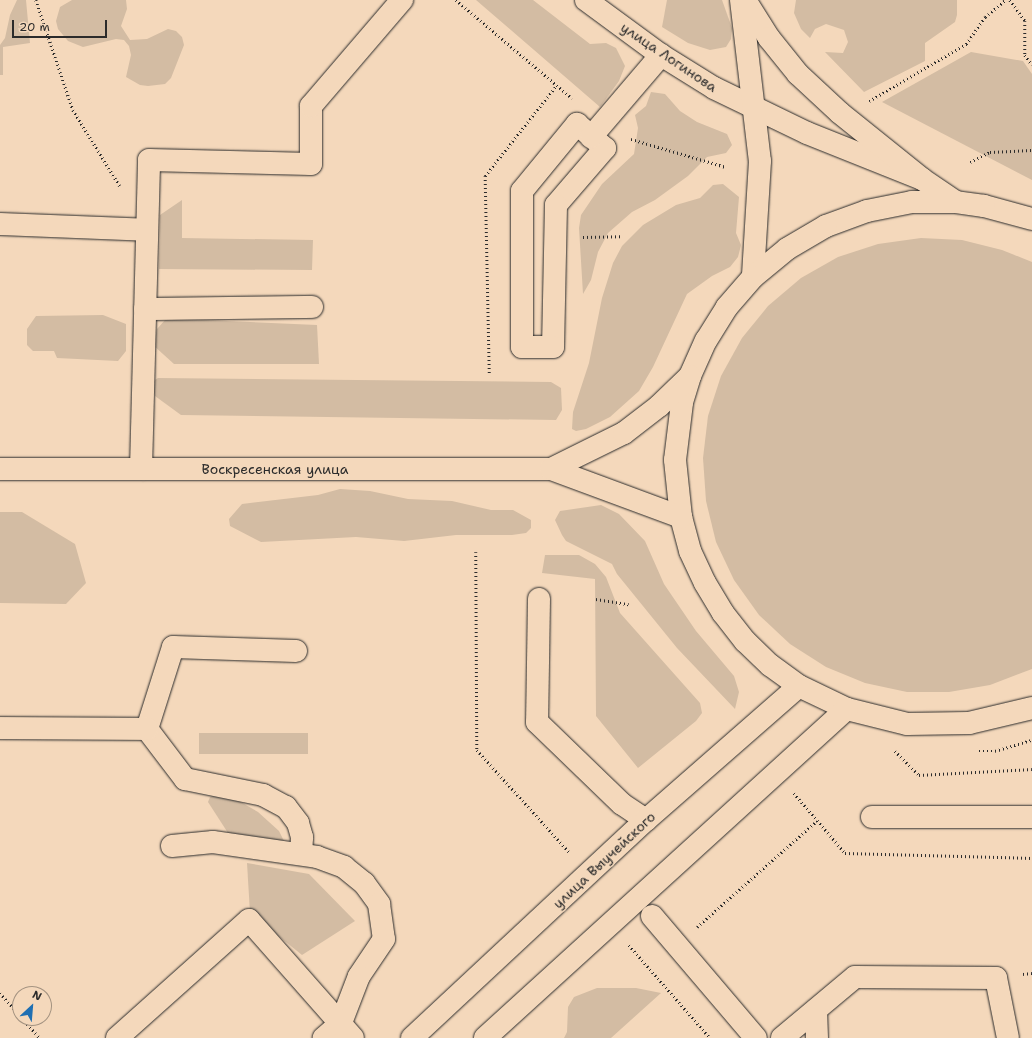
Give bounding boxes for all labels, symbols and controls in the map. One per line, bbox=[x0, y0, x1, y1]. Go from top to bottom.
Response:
scale bar bbox=[14, 12, 109, 38]
text: 20 m bbox=[19, 19, 50, 35]
street label: улица Логинова bbox=[618, 19, 720, 95]
street label: Воскресенская улица bbox=[202, 461, 348, 477]
street label: улица Выучейского bbox=[549, 808, 659, 912]
north arrow bbox=[12, 986, 52, 1026]
text: N bbox=[30, 987, 44, 1004]

